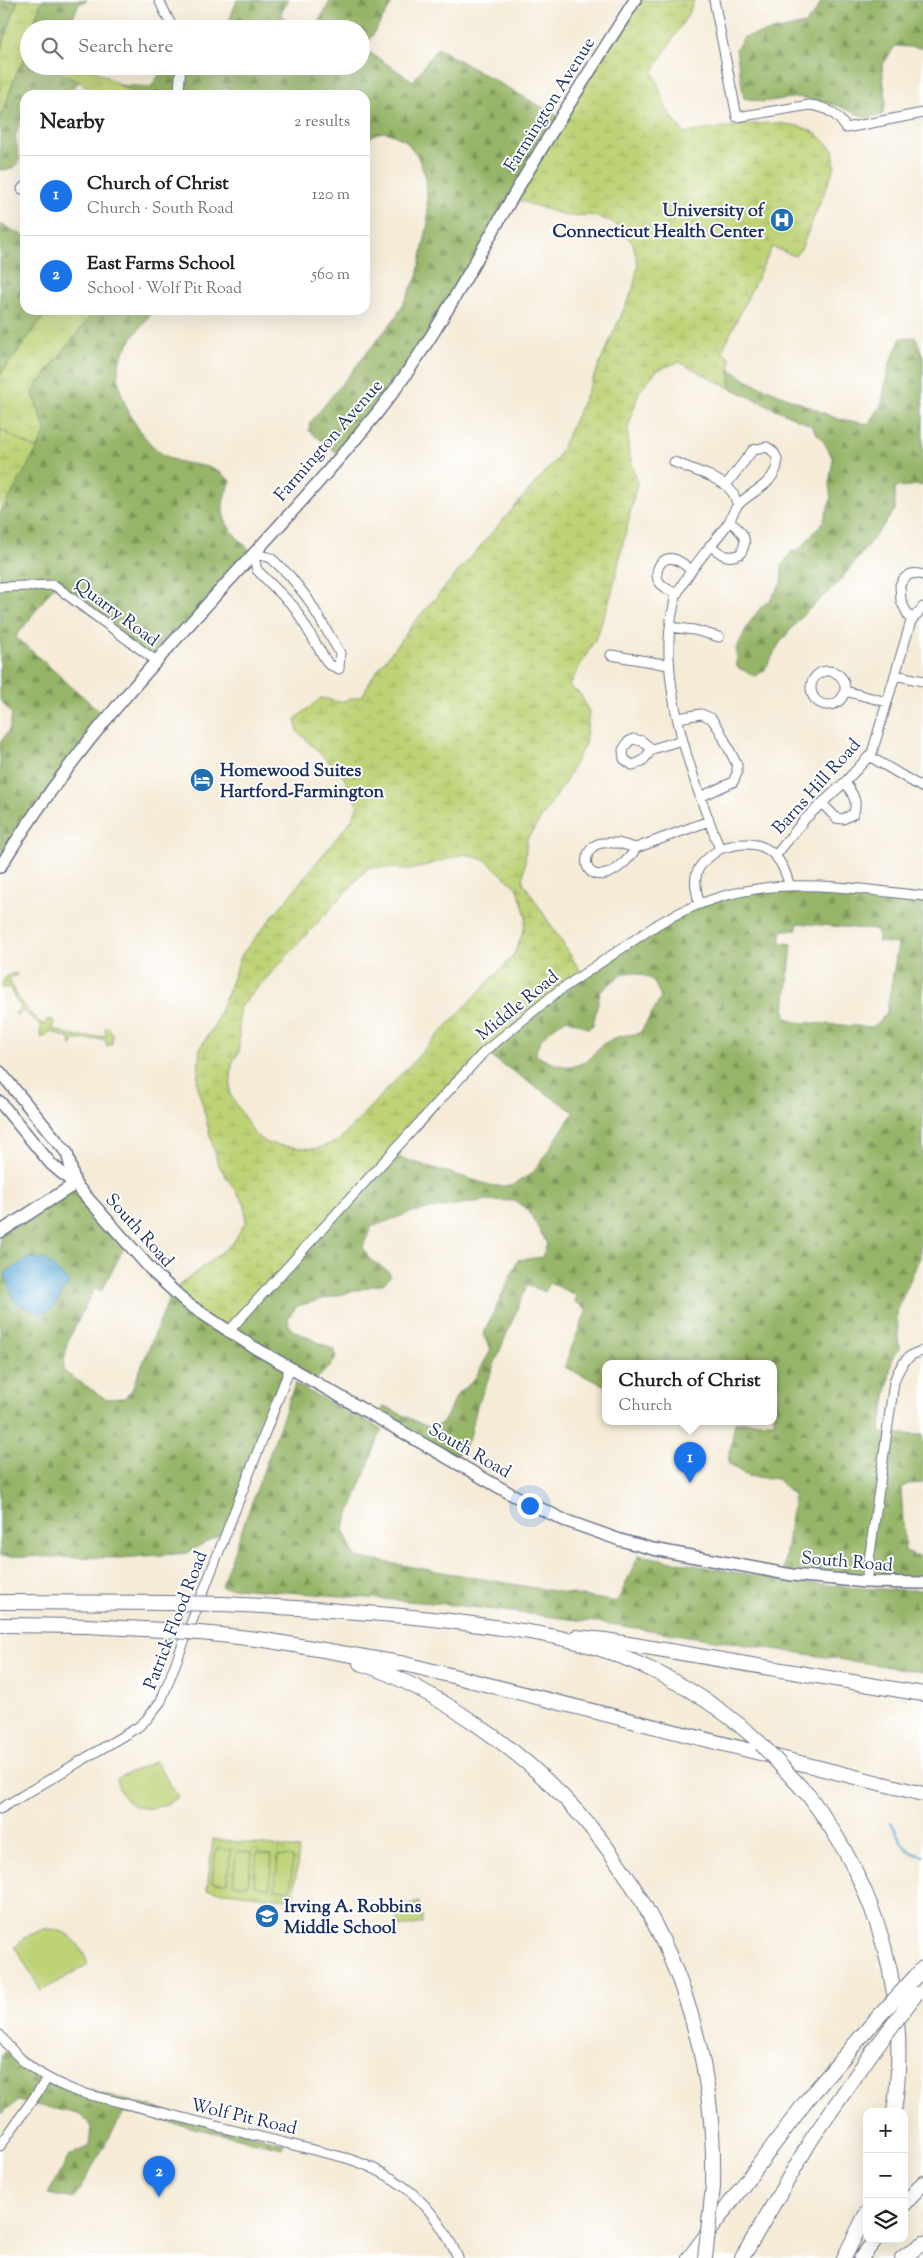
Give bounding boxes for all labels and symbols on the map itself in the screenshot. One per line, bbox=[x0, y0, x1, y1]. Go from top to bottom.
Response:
street label: Farmington Avenue bbox=[499, 33, 603, 177]
place label: University of Connecticut Health Center bbox=[552, 199, 766, 246]
hospital icon: University of Connecticut Health Center bbox=[769, 207, 795, 233]
street label: Farmington Avenue bbox=[269, 375, 390, 508]
street label: Quarry Road bbox=[68, 573, 164, 654]
street label: Barns Hill Road bbox=[767, 734, 868, 841]
place label: Homewood Suites Hartford-Farmington bbox=[220, 759, 384, 806]
hotel icon: Homewood Suites Hartford-Farmington bbox=[189, 767, 215, 793]
street label: Middle Road bbox=[472, 965, 565, 1048]
street label: South Road bbox=[98, 1188, 179, 1274]
street label: South Road bbox=[423, 1417, 515, 1486]
pin: 1 bbox=[674, 1442, 706, 1483]
your location bbox=[517, 1493, 543, 1519]
street label: South Road bbox=[800, 1546, 894, 1580]
street label: Patrick Flood Road bbox=[138, 1548, 215, 1694]
place label: Irving A. Robbins Middle School bbox=[284, 1895, 422, 1942]
school or university icon: Irving A. Robbins Middle School bbox=[254, 1903, 280, 1929]
street label: Wolf Pit Road bbox=[188, 2093, 299, 2143]
pin: 2 bbox=[143, 2156, 175, 2197]

